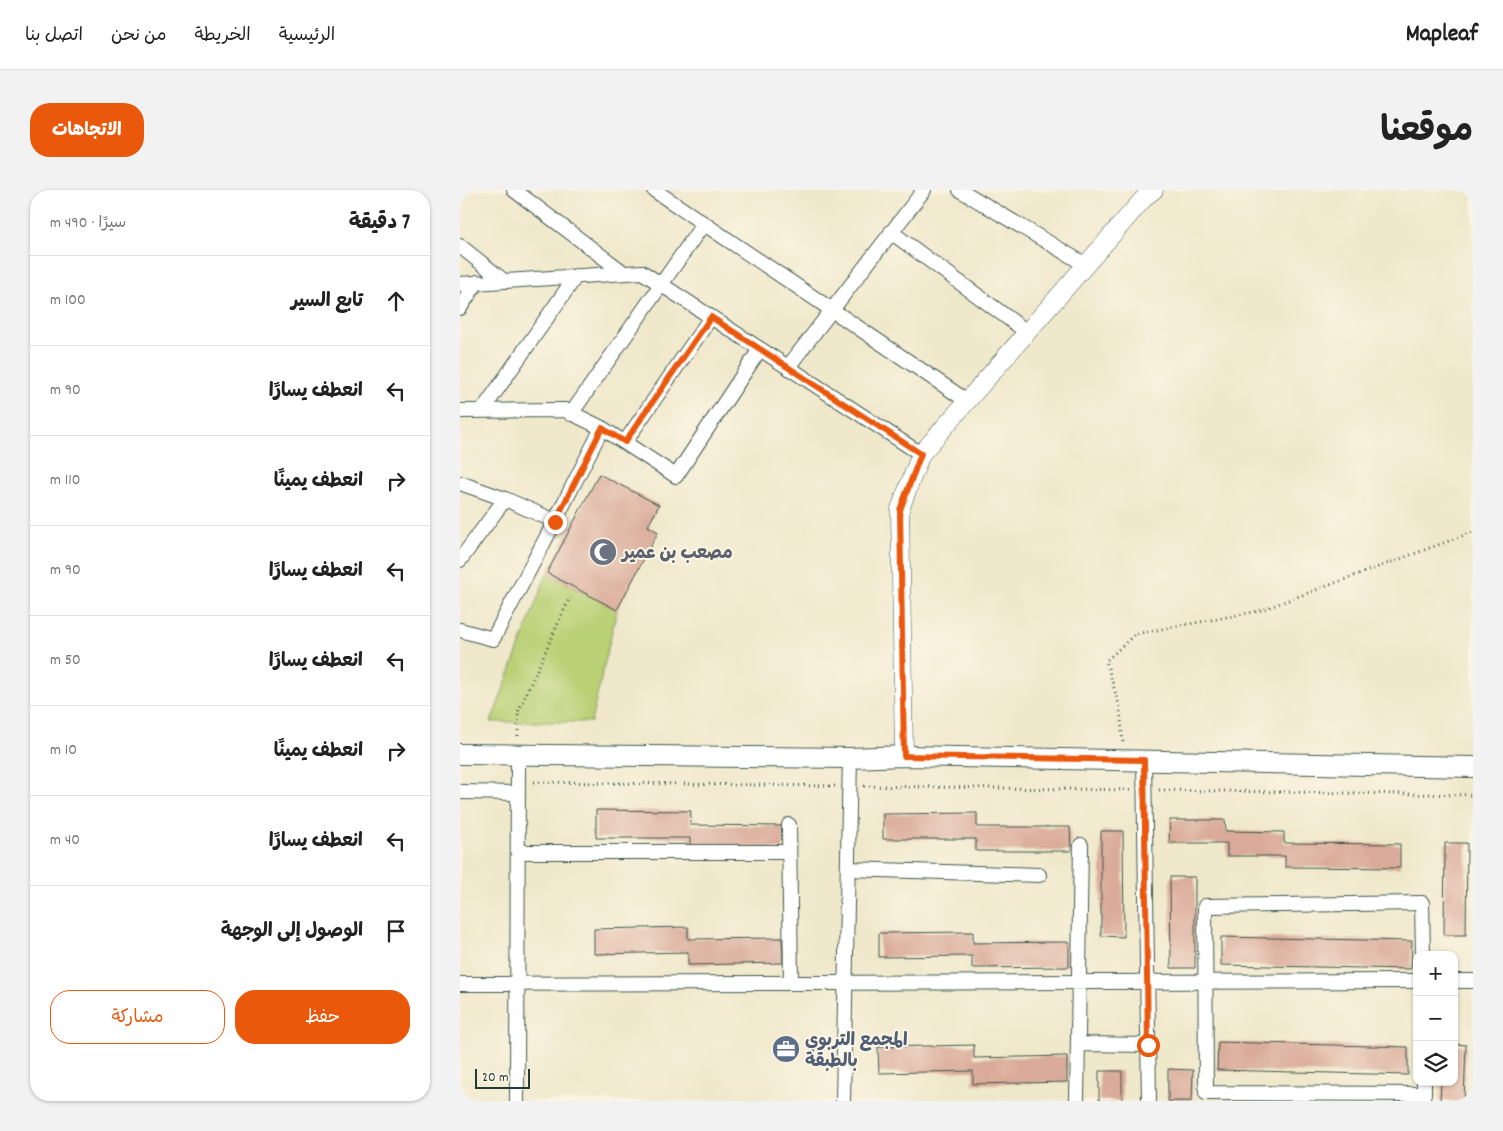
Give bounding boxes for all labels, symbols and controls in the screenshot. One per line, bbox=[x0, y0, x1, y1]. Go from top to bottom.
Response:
text: Mapleaf bbox=[1406, 18, 1478, 52]
text: اتصل بنا bbox=[25, 24, 83, 49]
text: من نحن bbox=[111, 24, 167, 49]
text: الخريطة bbox=[195, 24, 251, 49]
text: الرئيسية bbox=[279, 24, 335, 49]
button: الاتجاهات bbox=[30, 103, 144, 157]
text: موقعنا bbox=[1380, 108, 1473, 158]
text: 7 دقيقة bbox=[349, 209, 410, 239]
text: سيرًا · 490 m bbox=[50, 212, 126, 235]
icon: ahead bbox=[382, 287, 410, 315]
text: 100 m bbox=[50, 289, 86, 312]
text: تابع السير bbox=[291, 289, 363, 316]
icon: left bbox=[382, 377, 410, 405]
text: 90 m bbox=[50, 379, 81, 402]
text: انعطف يسارًا bbox=[269, 379, 363, 406]
icon: right bbox=[382, 467, 410, 495]
text: 110 m bbox=[50, 469, 80, 492]
text: انعطف يمينًا bbox=[274, 469, 363, 496]
route end bbox=[544, 511, 567, 534]
mosque icon: مصعب بن عمير bbox=[588, 537, 618, 567]
place label: مصعب بن عمير bbox=[620, 542, 733, 567]
icon: left bbox=[382, 557, 410, 585]
text: 90 m bbox=[50, 559, 81, 582]
text: انعطف يسارًا bbox=[269, 559, 363, 586]
icon: left bbox=[382, 647, 410, 675]
text: 50 m bbox=[50, 649, 81, 672]
text: انعطف يسارًا bbox=[269, 649, 363, 676]
icon: right bbox=[382, 737, 410, 765]
text: 10 m bbox=[50, 739, 77, 762]
text: انعطف يمينًا bbox=[274, 739, 363, 766]
icon: left bbox=[382, 827, 410, 855]
text: 40 m bbox=[50, 829, 80, 852]
text: انعطف يسارًا bbox=[269, 829, 363, 856]
icon: arrive bbox=[382, 917, 410, 945]
text: الوصول إلى الوجهة bbox=[221, 919, 363, 946]
map controls bbox=[1413, 951, 1458, 1086]
button: + bbox=[1413, 951, 1458, 996]
button: مشاركة bbox=[50, 990, 225, 1044]
button: حفظ bbox=[235, 990, 410, 1044]
button: − bbox=[1413, 996, 1458, 1041]
place label: المجمع التربوي بالطبقة bbox=[805, 1029, 908, 1075]
office icon: المجمع التربوي بالطبقة bbox=[771, 1034, 801, 1064]
route start bbox=[1137, 1034, 1160, 1057]
button: layers bbox=[1413, 1041, 1458, 1086]
scale bar bbox=[475, 1066, 530, 1089]
text: 20 m bbox=[482, 1068, 509, 1088]

